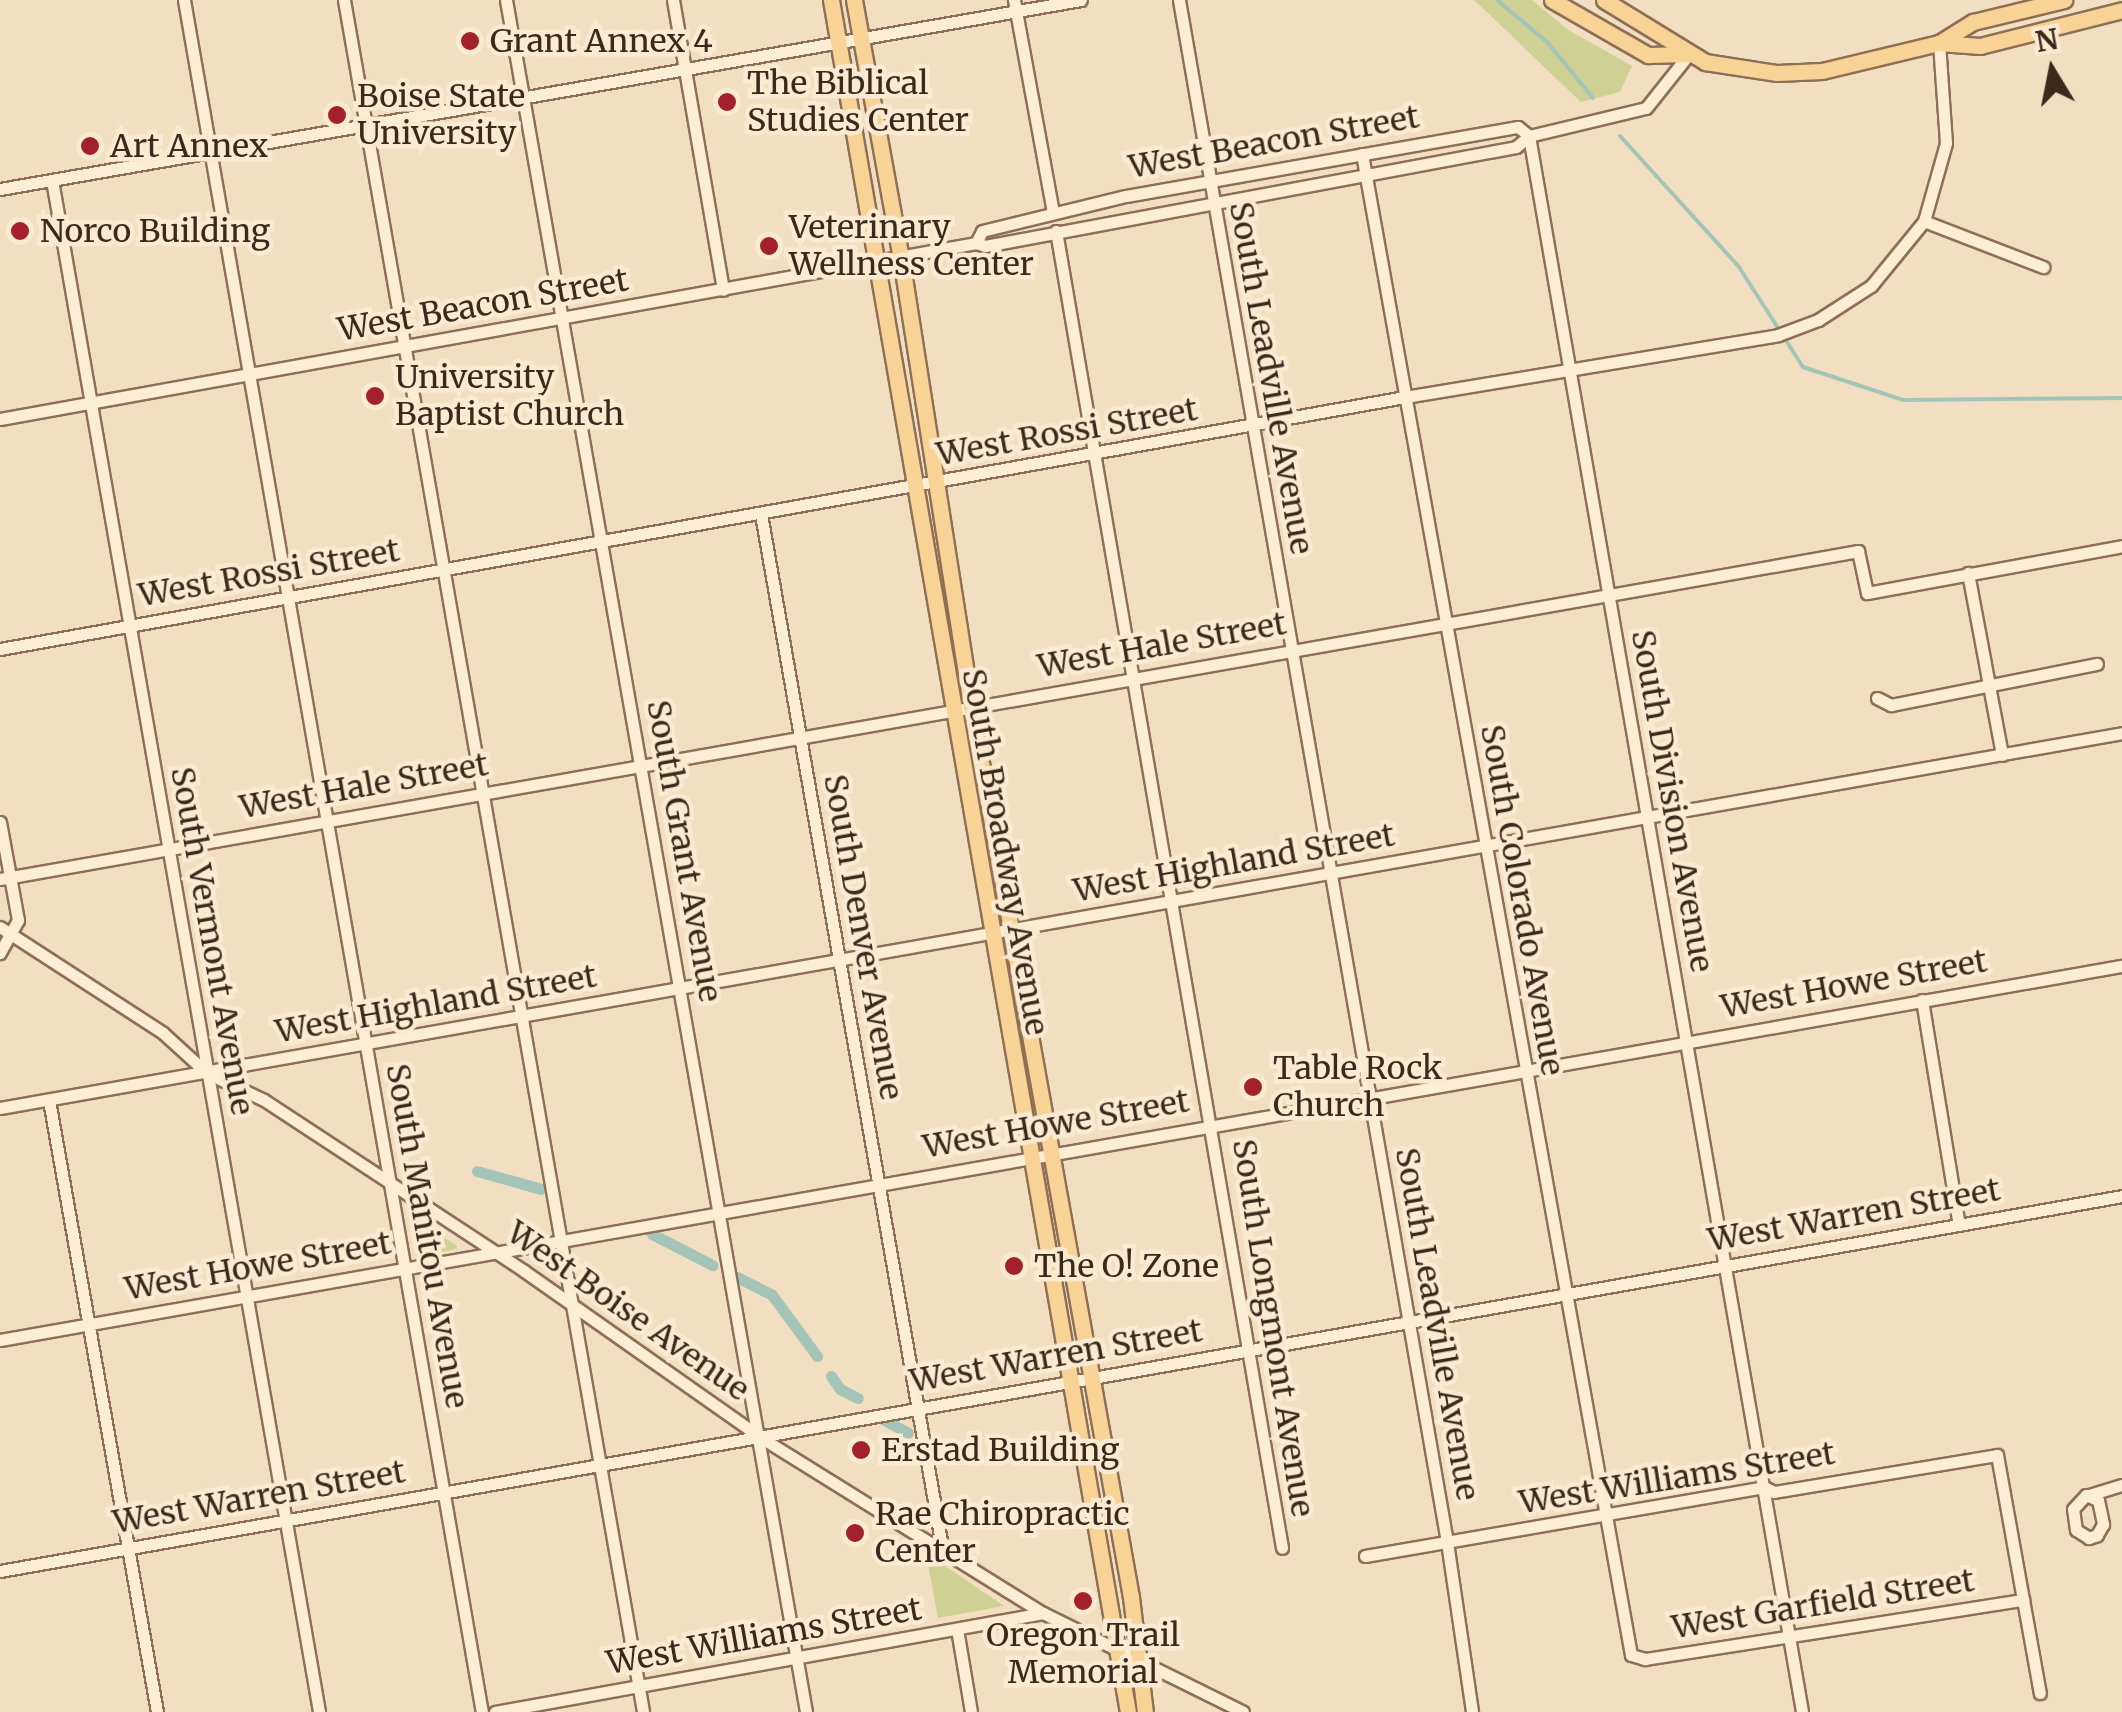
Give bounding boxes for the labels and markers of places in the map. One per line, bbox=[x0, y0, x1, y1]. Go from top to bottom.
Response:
place label: Grant Annex 4 bbox=[490, 22, 713, 60]
marker: Grant Annex 4 bbox=[459, 30, 481, 52]
place label: The Biblical Studies Center bbox=[747, 65, 969, 140]
place label: Boise State University bbox=[357, 78, 525, 153]
marker: The Biblical Studies Center bbox=[716, 91, 738, 113]
marker: Boise State University bbox=[326, 104, 348, 126]
place label: Art Annex bbox=[110, 127, 268, 165]
marker: Art Annex bbox=[79, 135, 101, 157]
place label: Veterinary Wellness Center bbox=[789, 209, 1034, 284]
place label: Norco Building bbox=[40, 212, 270, 250]
marker: Norco Building bbox=[9, 220, 31, 242]
marker: Veterinary Wellness Center bbox=[758, 235, 780, 257]
place label: University Baptist Church bbox=[395, 359, 624, 434]
marker: University Baptist Church bbox=[364, 385, 386, 407]
place label: Table Rock Church bbox=[1273, 1050, 1442, 1125]
marker: Table Rock Church bbox=[1242, 1076, 1264, 1098]
place label: The O! Zone bbox=[1034, 1247, 1219, 1285]
marker: The O! Zone bbox=[1003, 1255, 1025, 1277]
place label: Erstad Building bbox=[881, 1431, 1119, 1469]
marker: Erstad Building bbox=[850, 1439, 872, 1461]
place label: Rae Chiropractic Center bbox=[875, 1496, 1130, 1571]
marker: Rae Chiropractic Center bbox=[844, 1522, 866, 1544]
marker: Oregon Trail Memorial bbox=[1072, 1590, 1094, 1612]
place label: Oregon Trail Memorial bbox=[986, 1617, 1180, 1692]

